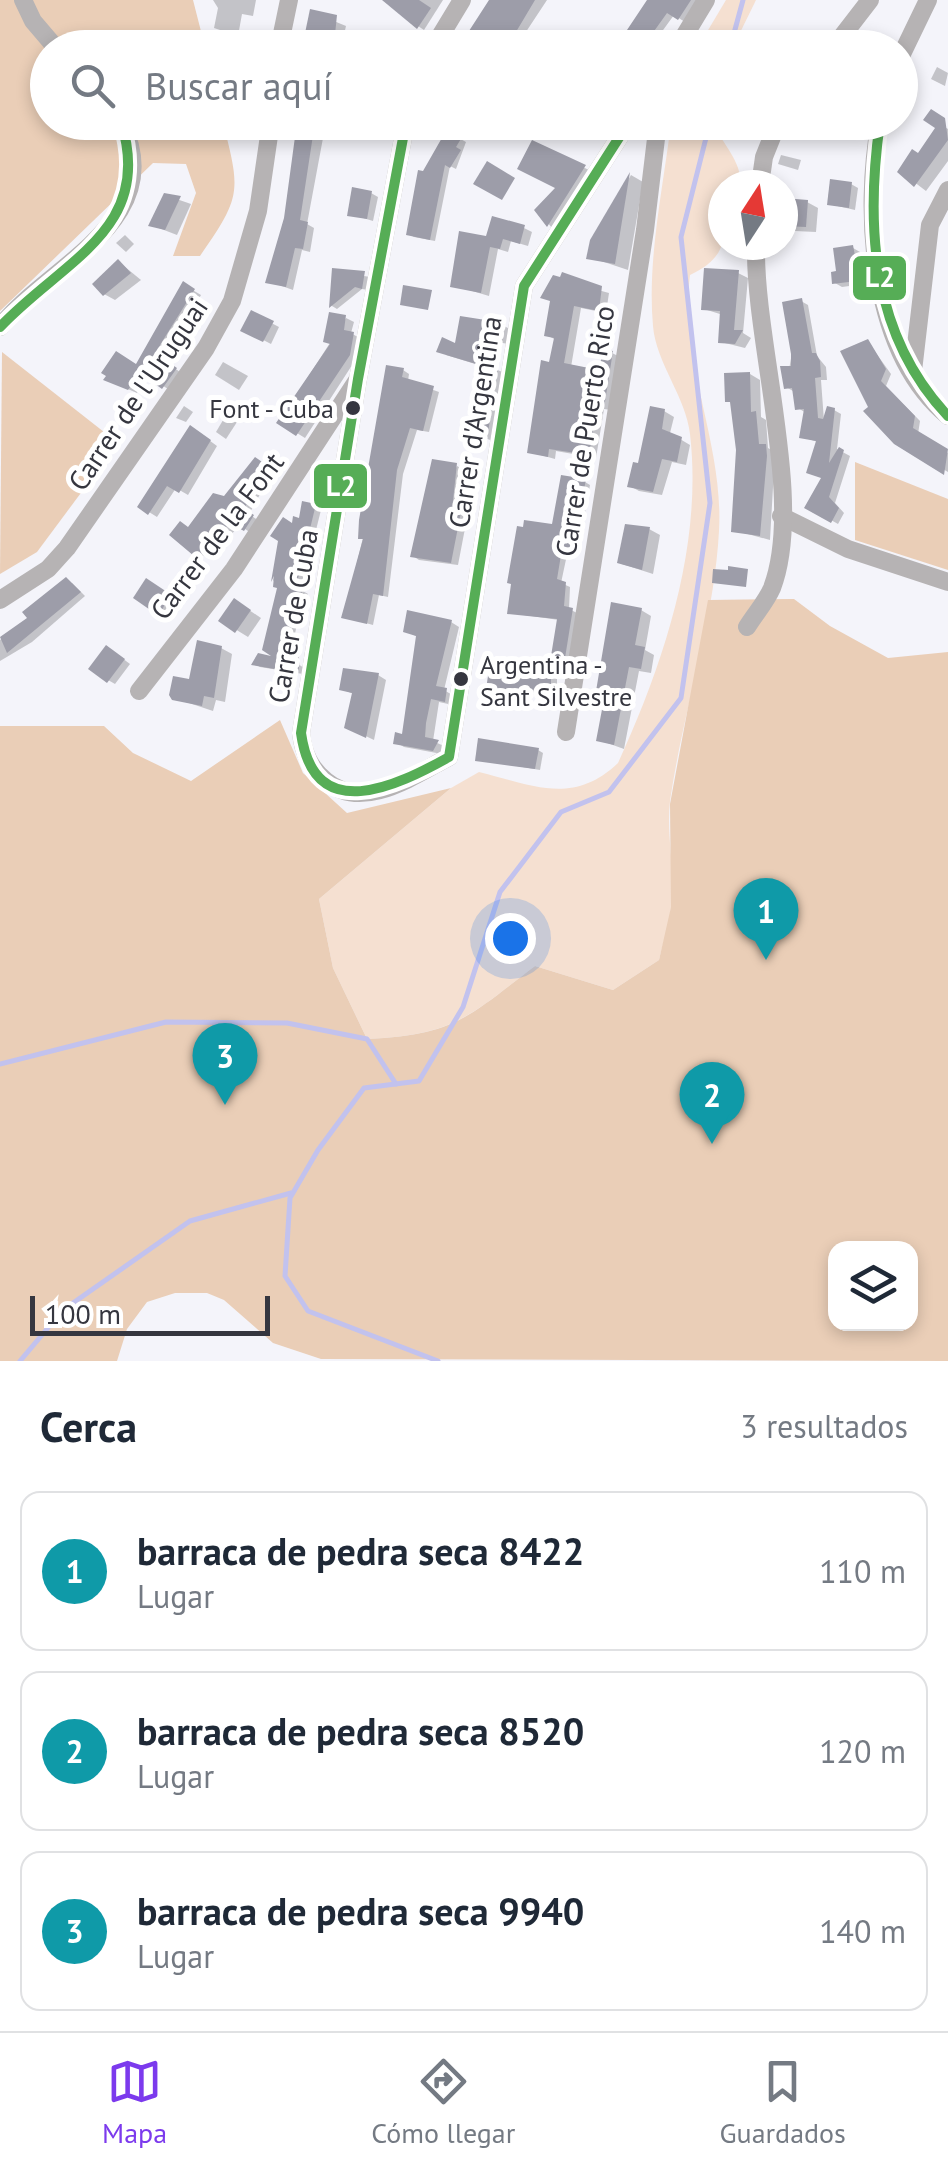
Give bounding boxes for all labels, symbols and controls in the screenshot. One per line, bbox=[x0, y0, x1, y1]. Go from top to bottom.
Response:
search box bbox=[30, 30, 918, 140]
icon: search bbox=[65, 58, 120, 113]
text: Buscar aquí bbox=[145, 61, 333, 110]
north arrow bbox=[708, 170, 798, 260]
line badge: L2 bbox=[851, 254, 908, 302]
text: L2 bbox=[865, 258, 895, 295]
street label: Carrer de l'Uruguai bbox=[59, 290, 216, 497]
street label: Carrer de Puerto Rico bbox=[546, 303, 623, 559]
street label: Carrer d'Argentina bbox=[439, 313, 510, 531]
place label: Font - Cuba bbox=[209, 392, 334, 425]
marker: Font - Cuba bbox=[343, 398, 363, 418]
street label: Carrer de la Font bbox=[142, 444, 292, 627]
line badge: L2 bbox=[312, 462, 369, 510]
text: L2 bbox=[326, 467, 356, 504]
street label: Carrer de Cuba bbox=[259, 526, 326, 706]
place label: Argentina - Sant Silvestre bbox=[480, 648, 632, 713]
marker: Argentina - Sant Silvestre bbox=[451, 669, 471, 689]
pin: 1 bbox=[734, 878, 798, 960]
your location bbox=[485, 913, 536, 964]
pin: 3 bbox=[192, 1022, 258, 1105]
pin: 2 bbox=[680, 1062, 744, 1144]
map controls bbox=[828, 1241, 918, 1331]
button: layers bbox=[828, 1241, 918, 1331]
scale bar bbox=[30, 1291, 270, 1336]
text: 100 m bbox=[45, 1295, 121, 1332]
text: Cerca bbox=[40, 1399, 137, 1454]
text: 3 resultados bbox=[740, 1405, 908, 1447]
text: barraca de pedra seca 8422 bbox=[137, 1526, 584, 1575]
text: 1 bbox=[65, 1550, 84, 1592]
text: 110 m bbox=[819, 1550, 906, 1592]
text: Lugar bbox=[137, 1575, 214, 1617]
text: barraca de pedra seca 8520 bbox=[137, 1706, 584, 1755]
text: 2 bbox=[65, 1730, 84, 1772]
text: 120 m bbox=[819, 1730, 906, 1772]
text: Lugar bbox=[137, 1755, 214, 1797]
text: barraca de pedra seca 9940 bbox=[137, 1886, 584, 1935]
text: 3 bbox=[65, 1910, 84, 1952]
text: 140 m bbox=[819, 1910, 906, 1952]
text: Lugar bbox=[137, 1935, 214, 1977]
tab: Mapa bbox=[102, 2054, 167, 2151]
tab: Cómo llegar bbox=[371, 2054, 515, 2151]
tab: Guardados bbox=[719, 2054, 846, 2151]

